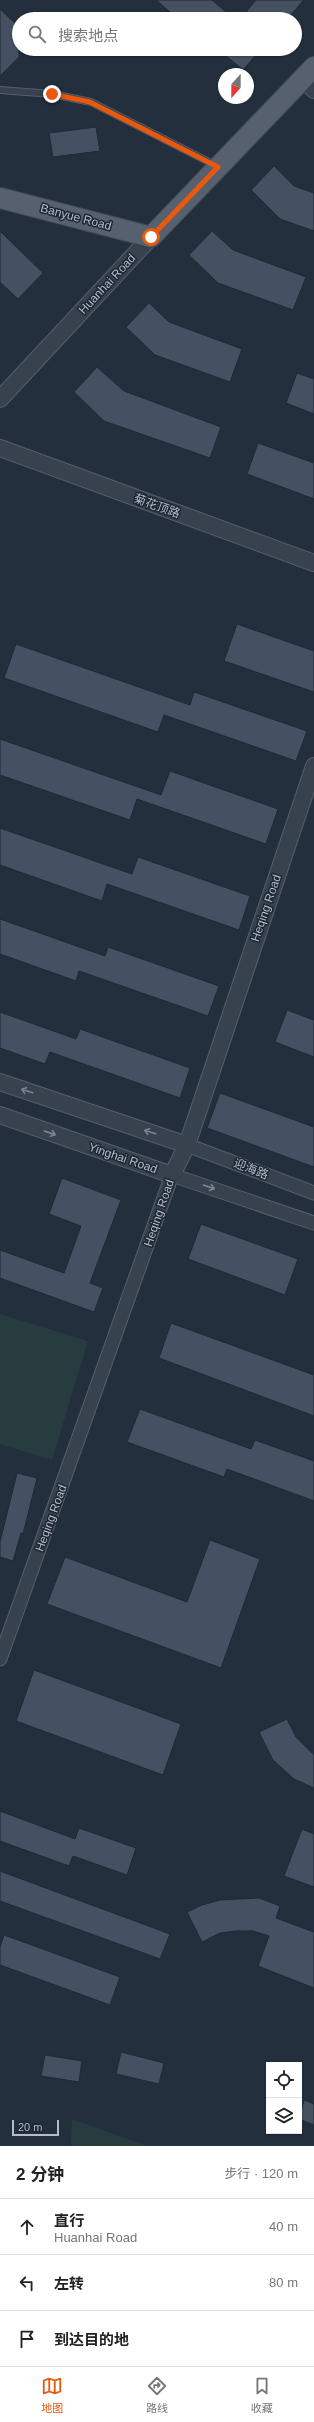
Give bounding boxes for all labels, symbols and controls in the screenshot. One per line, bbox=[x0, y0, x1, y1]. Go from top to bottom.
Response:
search box bbox=[12, 12, 302, 56]
icon: search bbox=[26, 23, 48, 45]
text: 搜索地点 bbox=[58, 27, 118, 44]
north arrow bbox=[218, 68, 254, 104]
route end bbox=[43, 85, 61, 103]
street label: Banyue Road bbox=[39, 201, 113, 233]
route start bbox=[142, 228, 160, 246]
street label: Huanhai Road bbox=[76, 251, 138, 317]
street label: 菊花顶路 bbox=[132, 491, 182, 521]
street label: Heqing Road bbox=[248, 873, 284, 943]
one-way arrow bbox=[20, 1087, 33, 1094]
one-way arrow bbox=[144, 1128, 156, 1136]
one-way arrow bbox=[44, 1129, 56, 1137]
street label: Yinghai Road bbox=[87, 1140, 159, 1176]
street label: 迎海路 bbox=[232, 1156, 270, 1182]
street label: Heqing Road bbox=[141, 1178, 177, 1248]
one-way arrow bbox=[203, 1184, 215, 1192]
street label: Heqing Road bbox=[32, 1483, 70, 1553]
map controls bbox=[266, 2062, 302, 2134]
button: locate bbox=[266, 2062, 302, 2098]
button: layers bbox=[266, 2098, 302, 2134]
scale bar bbox=[12, 2118, 59, 2137]
text: 20 m bbox=[18, 2121, 42, 2133]
text: 2 分钟 bbox=[16, 2165, 64, 2184]
text: 步行 · 120 m bbox=[224, 2166, 298, 2181]
text: 直行 bbox=[54, 2212, 84, 2229]
icon: ahead bbox=[16, 2216, 38, 2238]
text: 40 m bbox=[269, 2219, 298, 2234]
text: Huanhai Road bbox=[54, 2230, 137, 2245]
icon: left bbox=[16, 2272, 38, 2294]
text: 左转 bbox=[54, 2275, 84, 2292]
text: 80 m bbox=[269, 2275, 298, 2290]
icon: arrive bbox=[16, 2328, 38, 2350]
text: 到达目的地 bbox=[54, 2331, 129, 2348]
tab: 地图 bbox=[41, 2375, 63, 2415]
tab: 路线 bbox=[146, 2375, 168, 2415]
tab: 收藏 bbox=[251, 2375, 273, 2415]

